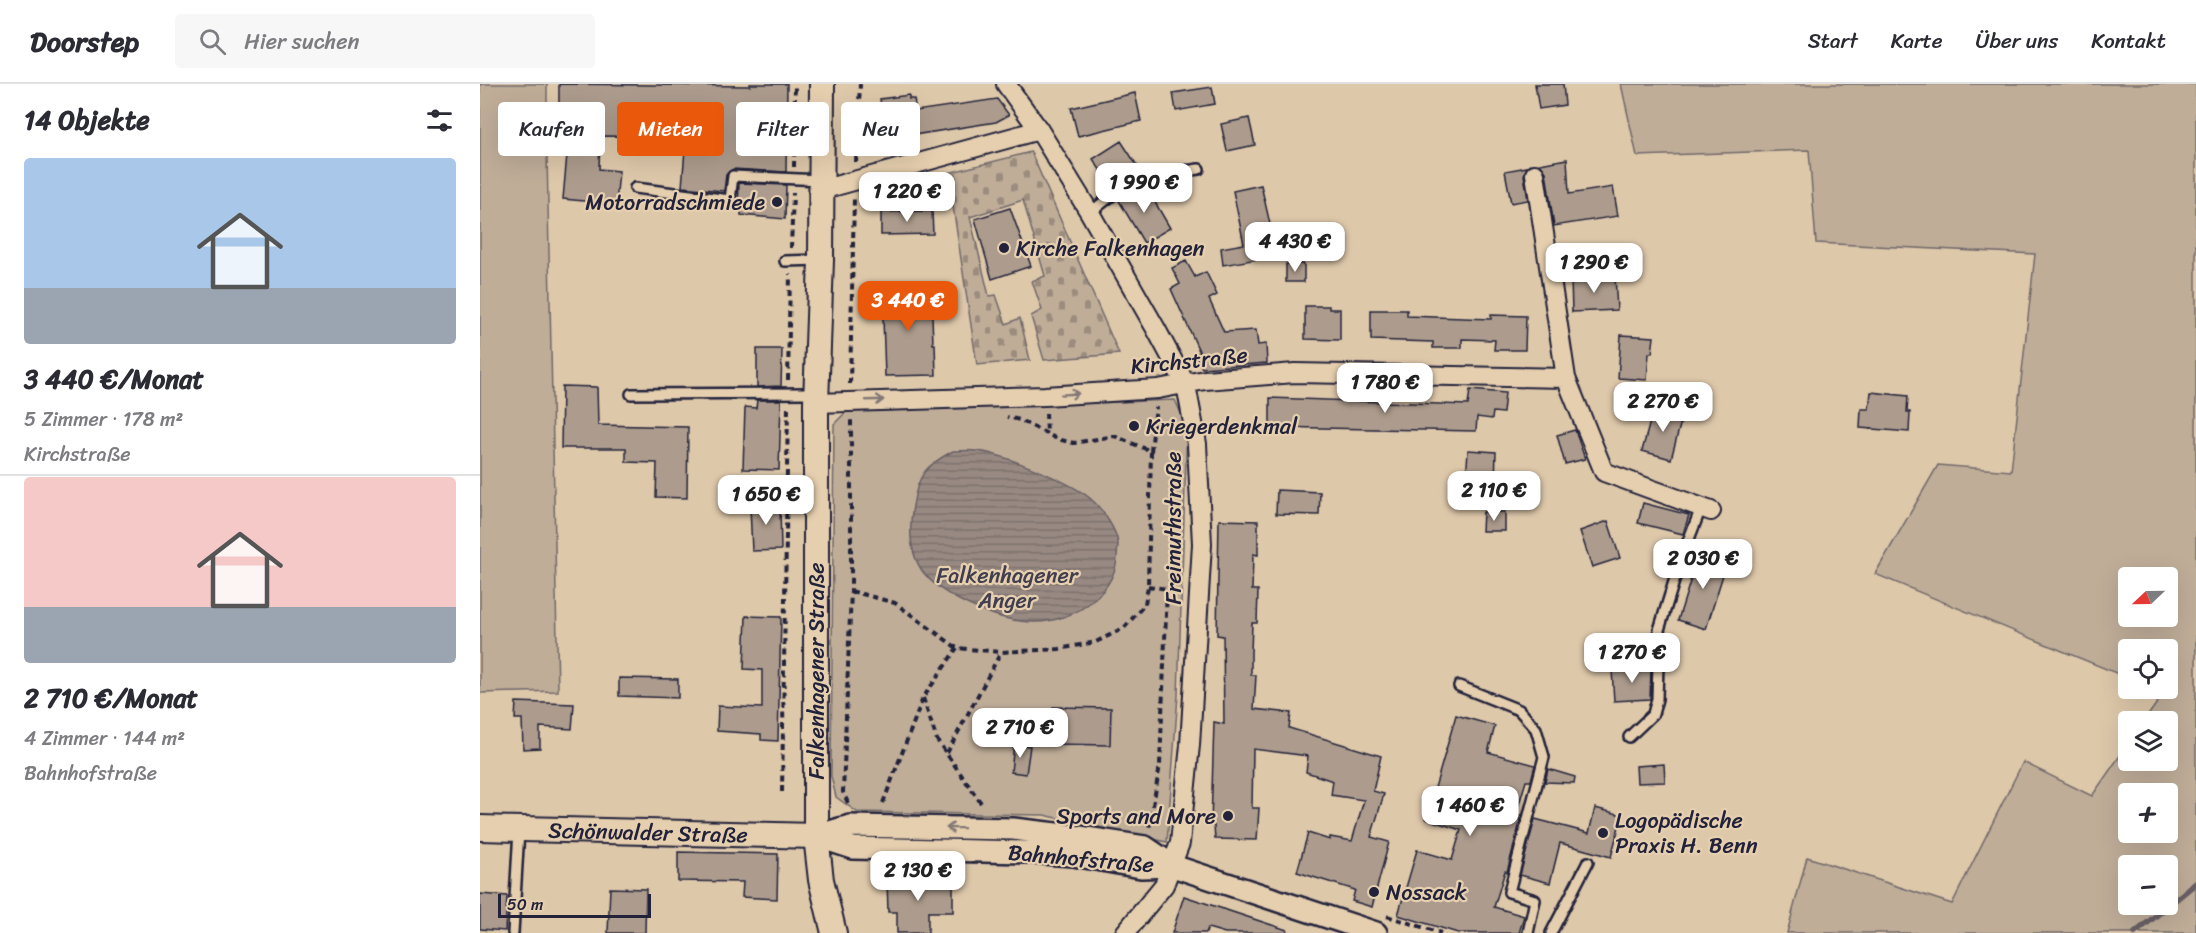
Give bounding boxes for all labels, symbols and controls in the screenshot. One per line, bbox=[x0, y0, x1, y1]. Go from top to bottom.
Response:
search box bbox=[175, 14, 595, 68]
text: Doorstep bbox=[30, 17, 139, 66]
text: Hier suchen bbox=[244, 22, 359, 61]
text: Start bbox=[1808, 22, 1858, 60]
text: Karte bbox=[1891, 22, 1943, 60]
text: Über uns bbox=[1976, 22, 2058, 60]
text: Kontakt bbox=[2091, 22, 2166, 60]
icon: search bbox=[196, 25, 229, 58]
text: 14 Objekte bbox=[24, 97, 150, 143]
chip: Kaufen bbox=[498, 102, 605, 156]
chip: Mieten bbox=[617, 102, 724, 156]
chip: Filter bbox=[736, 102, 829, 156]
chip: Neu bbox=[841, 102, 920, 156]
icon: filters bbox=[423, 104, 456, 137]
pin: 1 990 € bbox=[1089, 163, 1199, 214]
text: 1 990 € bbox=[1109, 165, 1179, 200]
pin: 1 220 € bbox=[852, 172, 962, 223]
text: 1 220 € bbox=[873, 174, 941, 209]
place label: Motorradschmiede bbox=[585, 183, 765, 222]
marker: Motorradschmiede bbox=[770, 195, 784, 209]
icon: home bbox=[186, 197, 294, 305]
pin: 4 430 € bbox=[1240, 222, 1350, 273]
text: 4 430 € bbox=[1259, 224, 1331, 259]
place label: Kirche Falkenhagen bbox=[1016, 229, 1205, 268]
marker: Kirche Falkenhagen bbox=[997, 241, 1011, 255]
pin: 1 290 € bbox=[1539, 243, 1649, 294]
text: 1 290 € bbox=[1560, 245, 1628, 280]
pin: 3 440 € bbox=[853, 281, 963, 332]
text: 3 440 € bbox=[872, 283, 944, 318]
street label: Kirchstraße bbox=[1129, 335, 1249, 386]
text: 3 440 €/Monat bbox=[24, 356, 204, 402]
pin: 1 780 € bbox=[1330, 363, 1440, 414]
text: 1 780 € bbox=[1351, 365, 1419, 400]
pin: 2 270 € bbox=[1608, 382, 1718, 433]
text: 2 270 € bbox=[1628, 384, 1698, 419]
one-way arrow bbox=[1059, 389, 1079, 400]
one-way arrow bbox=[864, 395, 884, 406]
text: 5 Zimmer · 178 m² bbox=[24, 402, 183, 437]
place label: Kriegerdenkmal bbox=[1146, 407, 1298, 446]
marker: Kriegerdenkmal bbox=[1127, 419, 1141, 433]
text: Kirchstraße bbox=[24, 437, 131, 472]
street label: Freimuthstraße bbox=[1154, 451, 1193, 605]
pin: 2 110 € bbox=[1439, 471, 1549, 522]
text: 2 110 € bbox=[1461, 473, 1527, 508]
pin: 1 650 € bbox=[711, 475, 821, 526]
text: 1 650 € bbox=[732, 477, 800, 512]
icon: home bbox=[186, 516, 294, 624]
pin: 2 030 € bbox=[1648, 539, 1758, 590]
text: 2 030 € bbox=[1667, 541, 1739, 576]
park label: Falkenhagener Anger bbox=[936, 556, 1080, 620]
street label: Falkenhagener Straße bbox=[797, 562, 836, 780]
north arrow bbox=[2118, 567, 2178, 627]
map controls bbox=[2118, 567, 2178, 915]
pin: 1 270 € bbox=[1577, 633, 1687, 684]
text: 1 270 € bbox=[1598, 635, 1666, 670]
button: locate bbox=[2118, 639, 2178, 699]
text: 2 710 €/Monat bbox=[24, 675, 198, 721]
pin: 2 710 € bbox=[965, 708, 1075, 759]
text: 2 710 € bbox=[986, 710, 1054, 745]
button: layers bbox=[2118, 711, 2178, 771]
text: 4 Zimmer · 144 m² bbox=[24, 721, 185, 756]
text: Bahnhofstraße bbox=[24, 756, 157, 791]
button: + bbox=[2118, 783, 2178, 843]
pin: 1 460 € bbox=[1415, 786, 1525, 837]
text: 1 460 € bbox=[1436, 788, 1504, 823]
place label: Sports and More bbox=[1056, 797, 1216, 836]
place label: Logopädische Praxis H. Benn bbox=[1615, 801, 1758, 865]
marker: Sports and More bbox=[1221, 809, 1235, 823]
street label: Schönwalder Straße bbox=[548, 811, 748, 854]
one-way arrow bbox=[945, 822, 965, 834]
marker: Logopädische Praxis H. Benn bbox=[1596, 826, 1610, 840]
street label: Bahnhofstraße bbox=[1006, 833, 1156, 884]
pin: 2 130 € bbox=[863, 851, 973, 902]
text: 2 130 € bbox=[884, 853, 952, 888]
button: − bbox=[2118, 855, 2178, 915]
place label: Nossack bbox=[1386, 873, 1467, 912]
marker: Nossack bbox=[1367, 885, 1381, 899]
text: 50 m bbox=[507, 890, 543, 919]
scale bar bbox=[498, 891, 651, 918]

